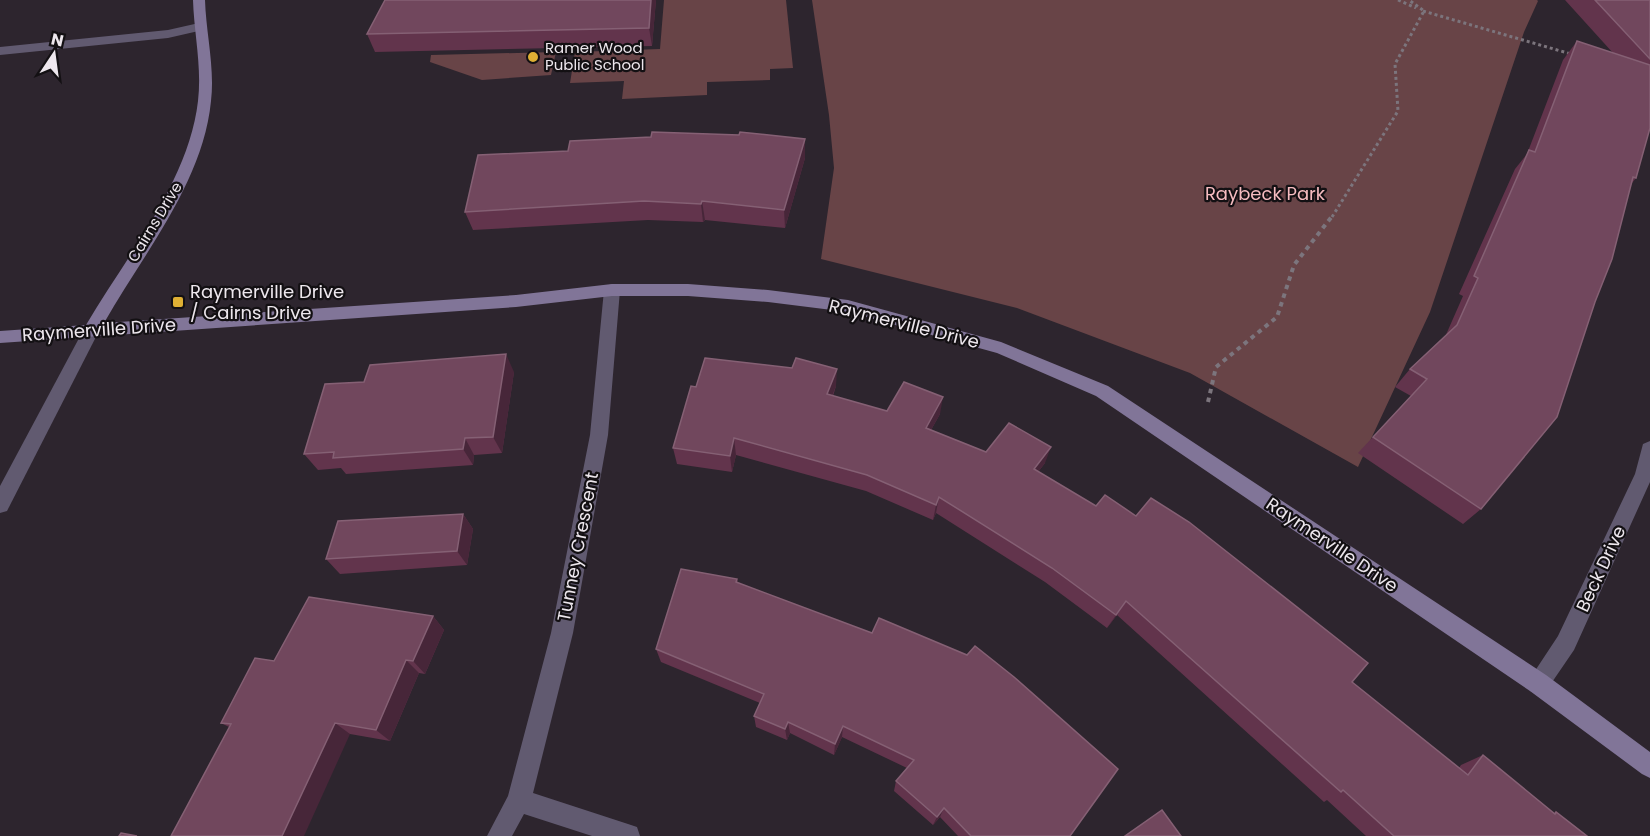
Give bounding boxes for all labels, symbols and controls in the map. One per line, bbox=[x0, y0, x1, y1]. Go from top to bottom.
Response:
north arrow bbox=[24, 24, 84, 84]
text: N bbox=[49, 27, 66, 52]
place label: Ramer Wood Public School bbox=[545, 37, 644, 75]
marker: Ramer Wood Public School bbox=[526, 50, 540, 64]
street label: Cairns Drive bbox=[122, 178, 187, 266]
park label: Raybeck Park bbox=[1205, 181, 1326, 206]
place label: Raymerville Drive / Cairns Drive bbox=[190, 279, 344, 325]
street label: Raymerville Drive bbox=[826, 293, 982, 354]
marker: Raymerville Drive / Cairns Drive bbox=[171, 295, 185, 309]
street label: Raymerville Drive bbox=[21, 312, 177, 347]
street label: Tunney Crescent bbox=[551, 470, 604, 624]
street label: Raymerville Drive bbox=[1261, 491, 1403, 598]
street label: Beck Drive bbox=[1570, 522, 1631, 616]

